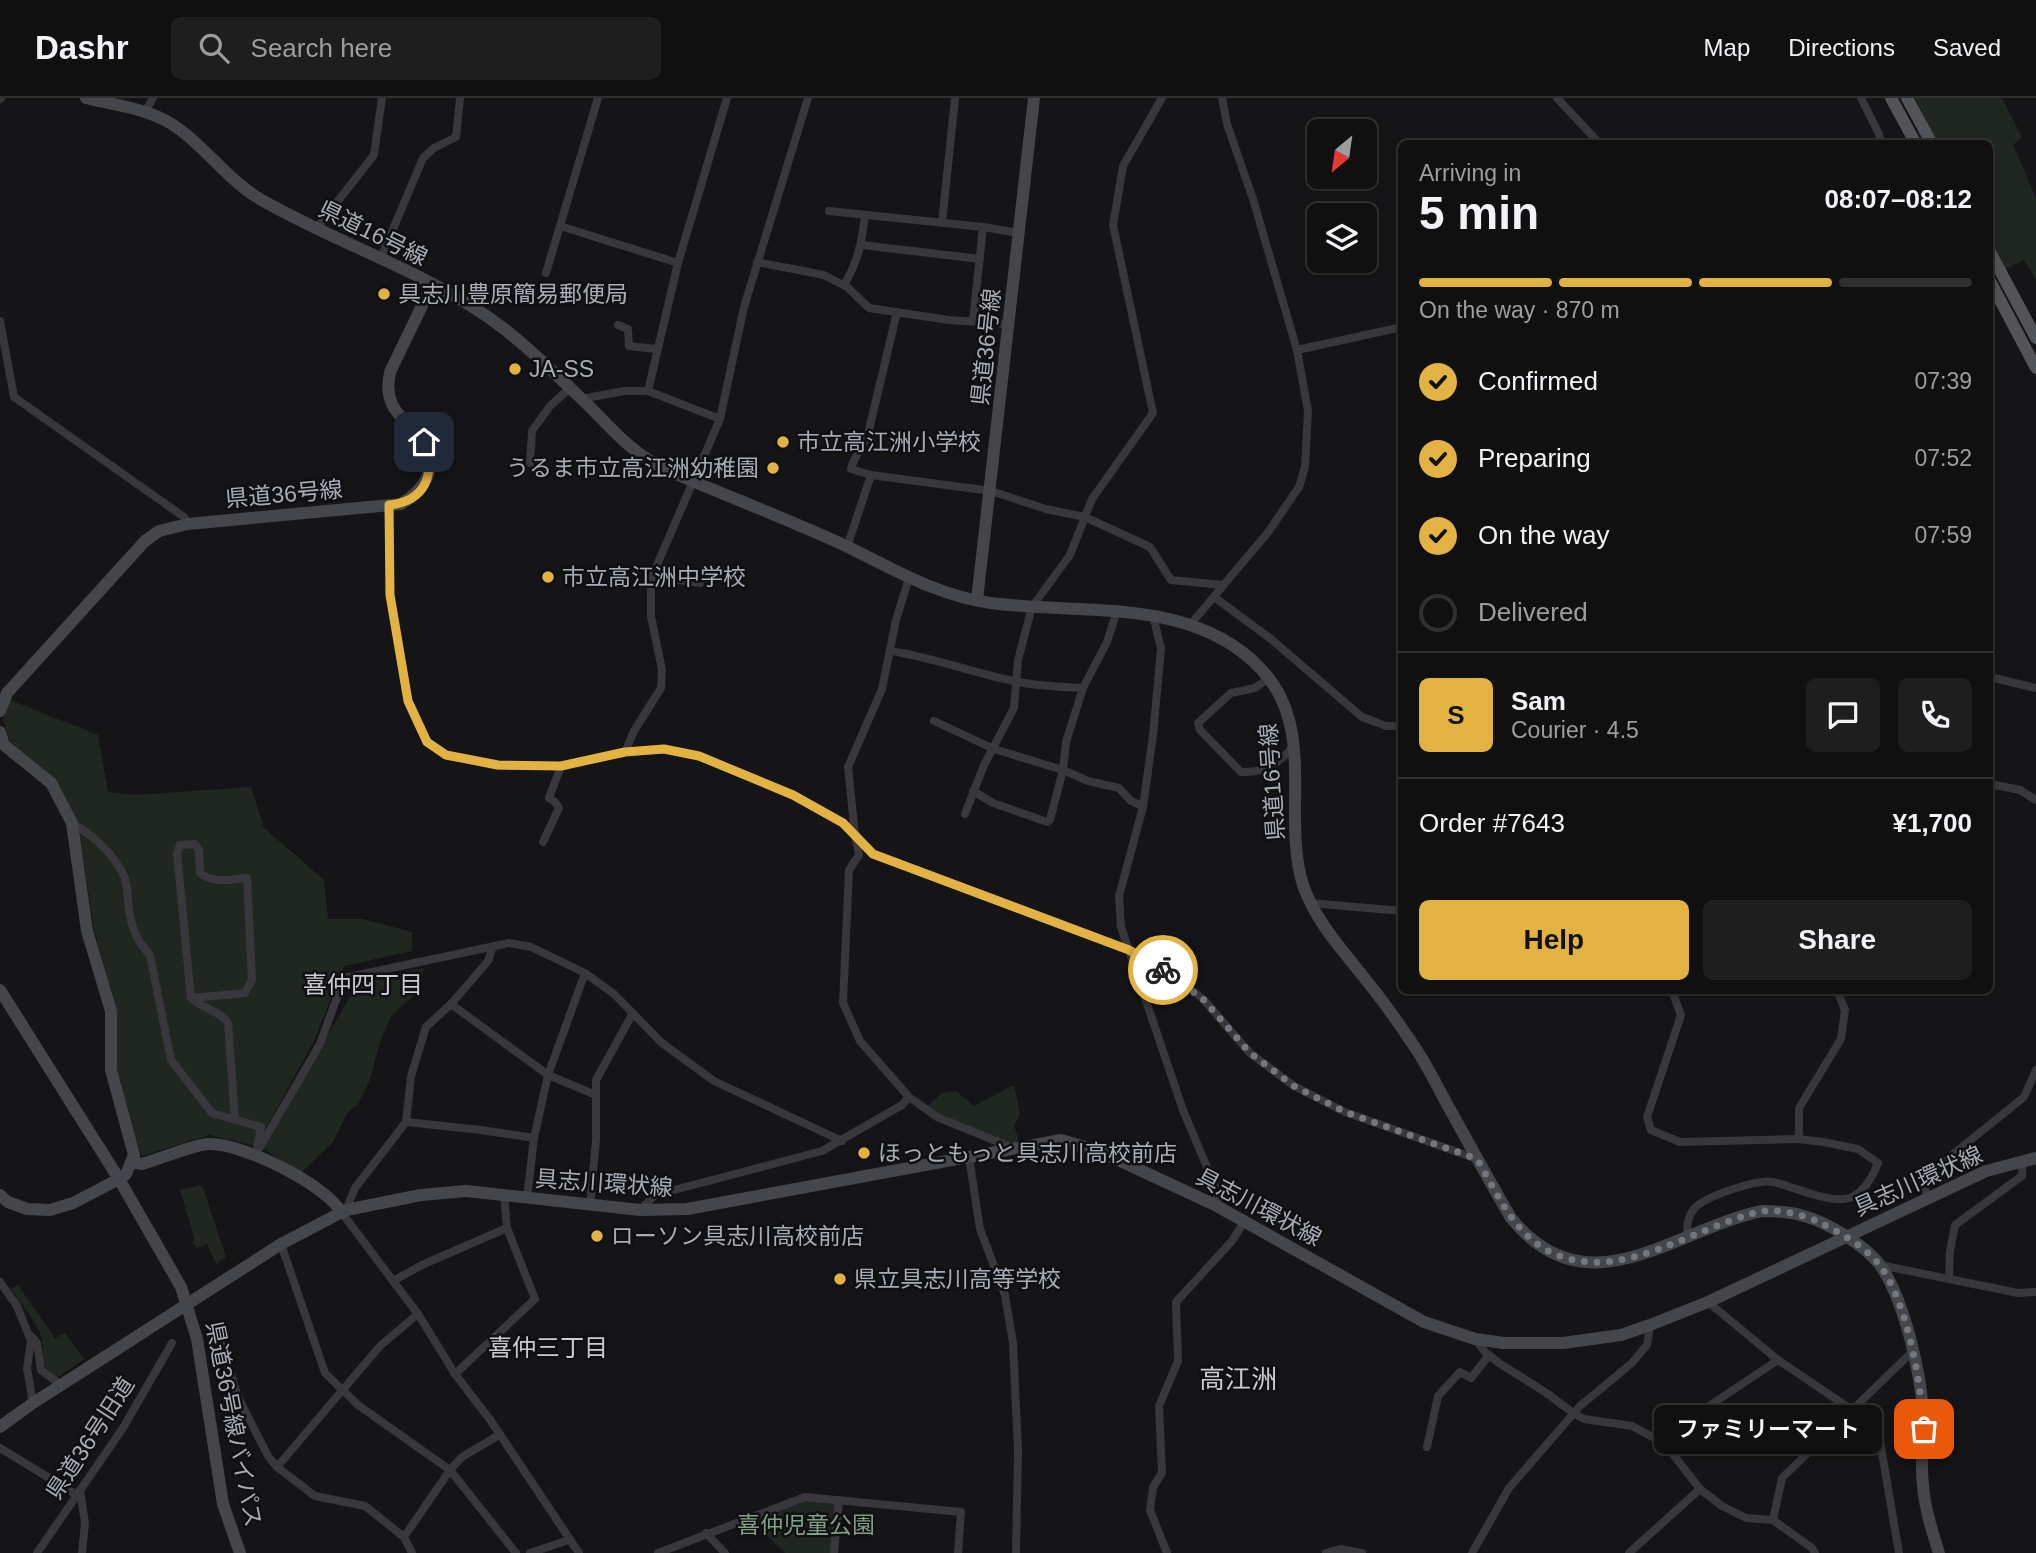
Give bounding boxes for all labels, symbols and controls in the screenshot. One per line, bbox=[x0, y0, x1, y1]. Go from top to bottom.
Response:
search box bbox=[171, 17, 661, 80]
text: Dashr bbox=[35, 29, 129, 66]
icon: search bbox=[195, 29, 233, 67]
text: Search here bbox=[251, 33, 392, 63]
text: Map bbox=[1704, 34, 1750, 61]
text: Directions bbox=[1788, 34, 1895, 61]
text: Saved bbox=[1933, 34, 2001, 61]
north arrow bbox=[1307, 119, 1377, 189]
map controls bbox=[1307, 119, 1377, 273]
text: Arriving in bbox=[1419, 160, 1521, 186]
text: 08:07–08:12 bbox=[1825, 184, 1972, 214]
text: 5 min bbox=[1419, 187, 1539, 239]
street label: 県道16号線 bbox=[314, 196, 432, 270]
button: layers bbox=[1307, 203, 1377, 273]
place label: 具志川豊原簡易郵便局 bbox=[398, 281, 628, 307]
marker: 具志川豊原簡易郵便局 bbox=[376, 286, 392, 302]
street label: 県道36号線 bbox=[967, 287, 1005, 407]
text: On the way · 870 m bbox=[1419, 297, 1620, 323]
place label: JA-SS bbox=[529, 356, 594, 382]
marker: JA-SS bbox=[507, 361, 523, 377]
icon: check bbox=[1419, 363, 1457, 401]
text: Confirmed bbox=[1478, 366, 1598, 396]
text: 07:39 bbox=[1914, 368, 1972, 394]
pin bbox=[394, 412, 454, 472]
icon: home bbox=[405, 423, 443, 461]
place label: 市立高江洲小学校 bbox=[797, 429, 981, 455]
marker: 市立高江洲小学校 bbox=[775, 434, 791, 450]
icon: check bbox=[1419, 440, 1457, 478]
text: Preparing bbox=[1478, 443, 1591, 473]
text: 07:52 bbox=[1914, 445, 1972, 471]
place label: うるま市立高江洲幼稚園 bbox=[506, 455, 759, 481]
marker: うるま市立高江洲幼稚園 bbox=[765, 460, 781, 476]
street label: 県道36号線 bbox=[224, 476, 344, 512]
icon: check bbox=[1419, 517, 1457, 555]
text: On the way bbox=[1478, 520, 1610, 550]
text: 07:59 bbox=[1914, 522, 1972, 548]
place label: 市立高江洲中学校 bbox=[562, 564, 746, 590]
marker: 市立高江洲中学校 bbox=[540, 569, 556, 585]
text: Delivered bbox=[1478, 597, 1588, 627]
button: chat bbox=[1806, 678, 1880, 752]
button: phone bbox=[1898, 678, 1972, 752]
text: Sam bbox=[1511, 686, 1566, 716]
text: S bbox=[1447, 700, 1465, 730]
text: Courier · 4.5 bbox=[1511, 717, 1639, 743]
street label: 県道16号線 bbox=[1255, 722, 1289, 842]
text: Order #7643 bbox=[1419, 808, 1565, 838]
text: ¥1,700 bbox=[1892, 808, 1972, 838]
button: Help bbox=[1419, 900, 1689, 980]
button: Share bbox=[1703, 900, 1972, 980]
courier bbox=[1128, 935, 1198, 1005]
icon: bike bbox=[1144, 951, 1182, 989]
district label: 喜仲四丁目 bbox=[303, 971, 423, 998]
place label: ほっともっと具志川高校前店 bbox=[878, 1140, 1177, 1166]
street label: 具志川環状線 bbox=[1850, 1141, 1986, 1221]
marker: ほっともっと具志川高校前店 bbox=[856, 1145, 872, 1161]
street label: 具志川環状線 bbox=[1192, 1163, 1326, 1251]
street label: 具志川環状線 bbox=[534, 1165, 674, 1201]
place label: ローソン具志川高校前店 bbox=[611, 1223, 864, 1249]
marker: ローソン具志川高校前店 bbox=[589, 1228, 605, 1244]
place label: 県立具志川高等学校 bbox=[854, 1266, 1061, 1292]
marker: 県立具志川高等学校 bbox=[832, 1271, 848, 1287]
street label: 県道36号線バイパス bbox=[201, 1319, 267, 1529]
district label: 喜仲三丁目 bbox=[488, 1334, 608, 1361]
district label: 高江洲 bbox=[1199, 1364, 1277, 1394]
street label: 県道36号旧道 bbox=[41, 1372, 139, 1504]
pin bbox=[1894, 1399, 1954, 1459]
callout: ファミリーマート bbox=[1654, 1404, 1882, 1454]
icon: bag bbox=[1905, 1410, 1943, 1448]
text: ファミリーマート bbox=[1676, 1416, 1860, 1442]
park label: 喜仲児童公園 bbox=[737, 1512, 875, 1538]

